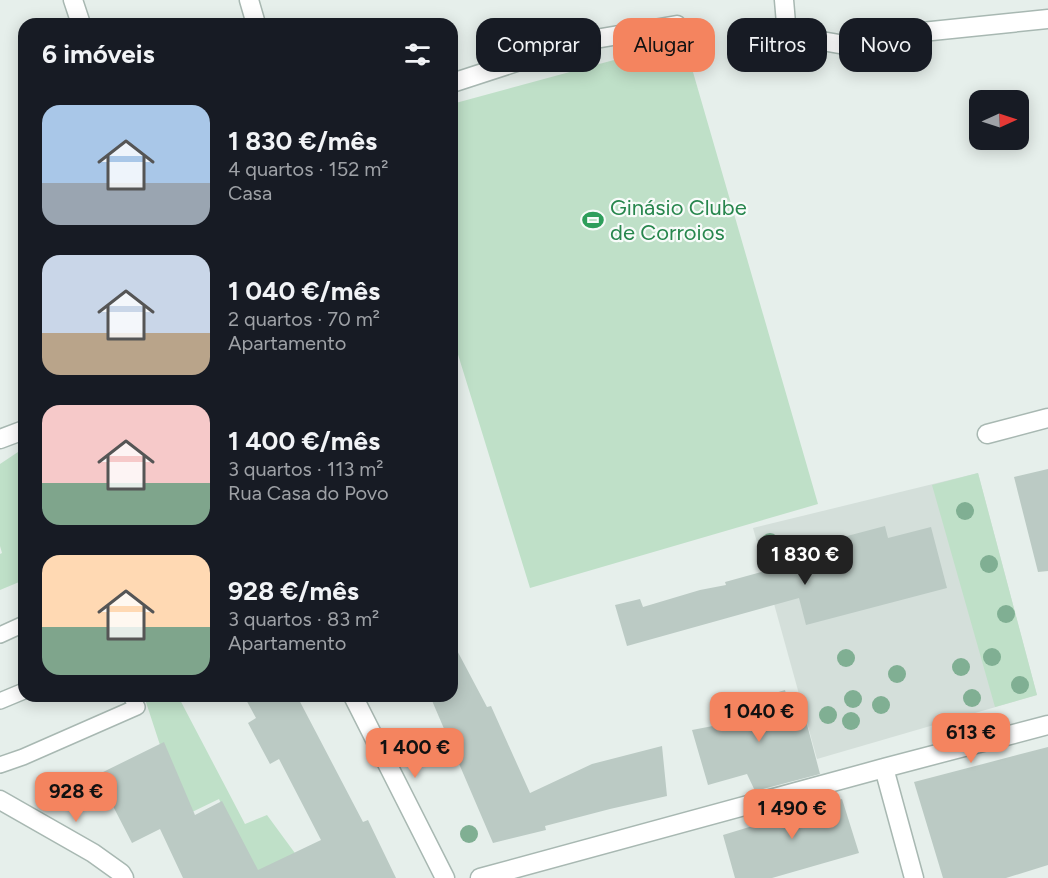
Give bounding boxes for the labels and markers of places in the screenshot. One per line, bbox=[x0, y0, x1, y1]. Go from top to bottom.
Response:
place label: Ginásio Clube de Corroios bbox=[610, 194, 747, 246]
sports icon: Ginásio Clube de Corroios bbox=[581, 208, 605, 232]
pin: 1 830 € bbox=[750, 535, 860, 586]
pin: 1 040 € bbox=[704, 692, 814, 743]
pin: 613 € bbox=[929, 713, 1013, 764]
pin: 1 400 € bbox=[360, 728, 470, 779]
pin: 928 € bbox=[34, 772, 118, 823]
pin: 1 490 € bbox=[737, 789, 847, 840]

